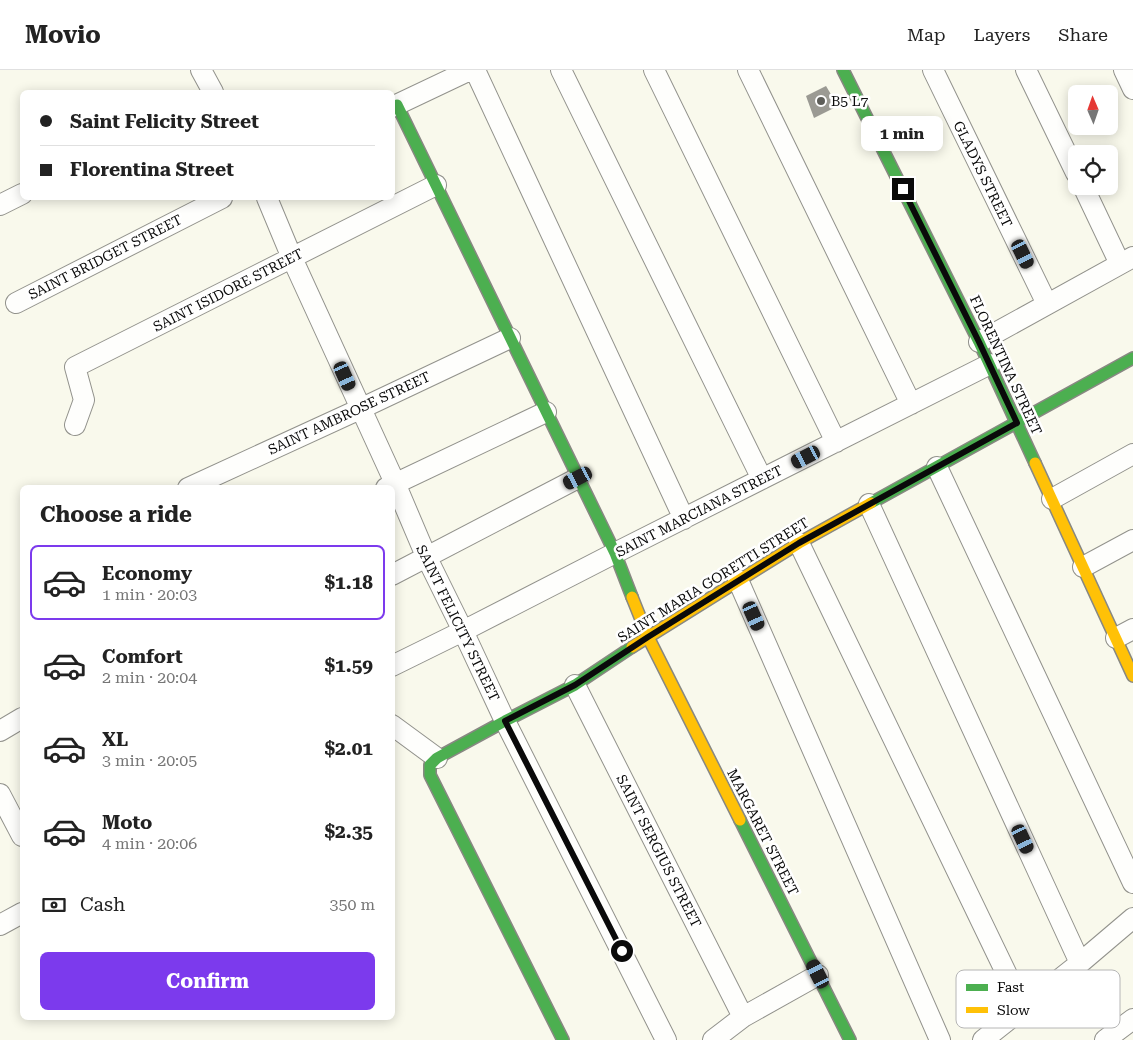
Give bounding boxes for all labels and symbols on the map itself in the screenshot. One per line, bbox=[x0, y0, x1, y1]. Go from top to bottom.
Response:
north arrow bbox=[1068, 85, 1118, 135]
place label: B5 L7 bbox=[831, 93, 868, 109]
marker: B5 L7 bbox=[815, 95, 827, 107]
callout: 1 min bbox=[862, 116, 944, 152]
street label: GLADYS STREET bbox=[950, 118, 1016, 230]
route end bbox=[892, 178, 914, 200]
street label: SAINT BRIDGET STREET bbox=[26, 211, 184, 303]
car bbox=[1009, 237, 1036, 271]
street label: SAINT ISIDORE STREET bbox=[150, 245, 306, 335]
street label: FLORENTINA STREET bbox=[967, 293, 1045, 437]
car bbox=[332, 359, 357, 393]
street label: SAINT AMBROSE STREET bbox=[265, 368, 433, 458]
car bbox=[789, 444, 822, 470]
street label: SAINT MARCIANA STREET bbox=[613, 462, 785, 560]
car bbox=[561, 465, 594, 491]
street label: SAINT MARIA GORETTI STREET bbox=[615, 514, 811, 646]
street label: SAINT FELICITY STREET bbox=[413, 542, 503, 704]
car bbox=[741, 599, 766, 633]
street label: MARGARET STREET bbox=[724, 766, 802, 898]
street label: SAINT SERGIUS STREET bbox=[613, 772, 705, 930]
car bbox=[1009, 822, 1036, 856]
route start bbox=[611, 940, 633, 962]
car bbox=[804, 957, 831, 991]
legend bbox=[956, 970, 1120, 1028]
text: Fast bbox=[997, 979, 1024, 995]
text: Slow bbox=[997, 1002, 1030, 1018]

